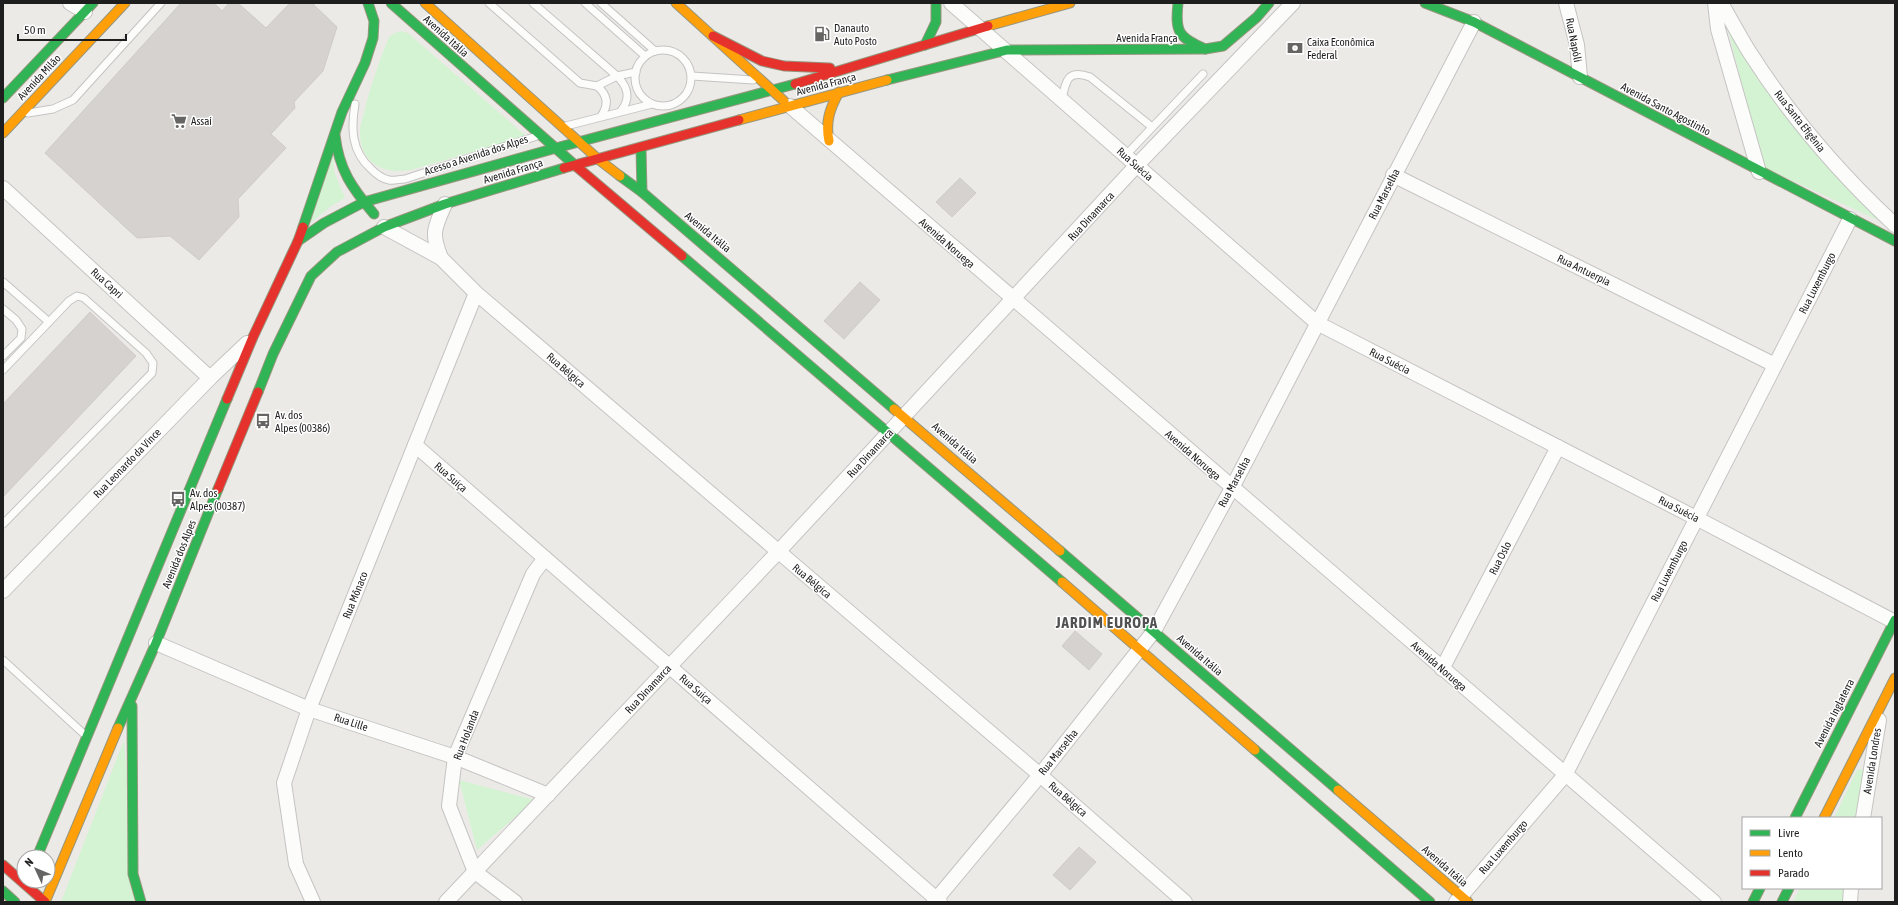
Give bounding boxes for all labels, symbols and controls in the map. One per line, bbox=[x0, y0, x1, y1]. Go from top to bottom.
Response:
street label: Avenida Itália bbox=[421, 13, 471, 59]
scale bar bbox=[18, 16, 126, 42]
street label: Rua Napóli bbox=[1564, 17, 1584, 63]
place label: Danauto Auto Posto bbox=[834, 22, 877, 47]
text: 50 m bbox=[24, 23, 46, 37]
fuel station icon: Danauto Auto Posto bbox=[813, 25, 831, 43]
street label: Avenida França bbox=[1116, 32, 1178, 44]
place label: Caixa Econômica Federal bbox=[1307, 36, 1375, 61]
bank icon: Caixa Econômica Federal bbox=[1286, 39, 1304, 57]
street label: Avenida Milão bbox=[15, 52, 63, 102]
street label: Avenida França bbox=[795, 70, 857, 98]
street label: Avenida Santo Agostinho bbox=[1619, 80, 1713, 138]
street label: Rua Santa Efigênia bbox=[1772, 88, 1828, 154]
supermarket icon: Assaí bbox=[170, 112, 188, 130]
place label: Assaí bbox=[191, 115, 212, 127]
street label: Acesso a Avenida dos Alpes bbox=[423, 133, 529, 177]
street label: Rua Suécia bbox=[1115, 145, 1155, 183]
street label: Avenida França bbox=[482, 156, 544, 186]
street label: Rua Marselha bbox=[1366, 167, 1402, 221]
street label: Rua Dinamarca bbox=[1065, 189, 1117, 243]
street label: Avenida Itália bbox=[683, 209, 733, 255]
street label: Avenida Noruega bbox=[917, 216, 977, 270]
street label: Rua Luxemburgo bbox=[1796, 250, 1838, 316]
street label: Rua Antuerpia bbox=[1555, 252, 1613, 288]
street label: Rua Capri bbox=[89, 266, 125, 300]
street label: Rua Suécia bbox=[1368, 346, 1412, 376]
street label: Rua Bélgica bbox=[544, 350, 588, 390]
place label: Av. dos Alpes (00386) bbox=[275, 409, 330, 434]
bus stop icon: Av. dos Alpes (00386) bbox=[254, 412, 272, 430]
street label: Avenida Itália bbox=[930, 420, 980, 466]
street label: Rua Leonardo da Vince bbox=[91, 426, 163, 500]
street label: Rua Dinamarca bbox=[844, 426, 896, 480]
street label: Avenida Noruega bbox=[1163, 428, 1223, 482]
street label: Rua Marselha bbox=[1216, 455, 1252, 509]
street label: Rua Suiça bbox=[432, 460, 470, 494]
place label: Av. dos Alpes (00387) bbox=[190, 487, 245, 512]
bus stop icon: Av. dos Alpes (00387) bbox=[169, 490, 187, 508]
street label: Rua Suécia bbox=[1657, 494, 1701, 524]
street label: Avenida dos Alpes bbox=[160, 518, 198, 590]
street label: Rua Luxemburgo bbox=[1648, 538, 1690, 604]
street label: Rua Oslo bbox=[1487, 539, 1513, 577]
street label: Rua Bélgica bbox=[790, 561, 834, 601]
street label: Rua Mônaco bbox=[340, 570, 370, 620]
district label: JARDIM EUROPA bbox=[1055, 614, 1158, 631]
street label: Avenida Itália bbox=[1175, 632, 1225, 678]
street label: Avenida Noruega bbox=[1409, 639, 1469, 693]
street label: Rua Dinamarca bbox=[622, 662, 674, 716]
street label: Rua Suiça bbox=[677, 672, 715, 706]
street label: Avenida Inglaterra bbox=[1812, 677, 1856, 749]
street label: Rua Holanda bbox=[451, 708, 481, 762]
street label: Rua Lille bbox=[333, 711, 369, 733]
street label: Rua Marselha bbox=[1036, 727, 1080, 777]
street label: Avenida Londres bbox=[1861, 727, 1883, 795]
street label: Rua Bélgica bbox=[1046, 779, 1090, 819]
legend bbox=[1742, 817, 1882, 889]
street label: Rua Luxemburgo bbox=[1476, 818, 1530, 876]
text: Livre bbox=[1778, 826, 1799, 840]
street label: Avenida Itália bbox=[1420, 843, 1470, 889]
text: Lento bbox=[1778, 846, 1803, 860]
north arrow bbox=[16, 849, 56, 889]
text: N bbox=[22, 856, 35, 869]
text: Parado bbox=[1778, 866, 1810, 880]

